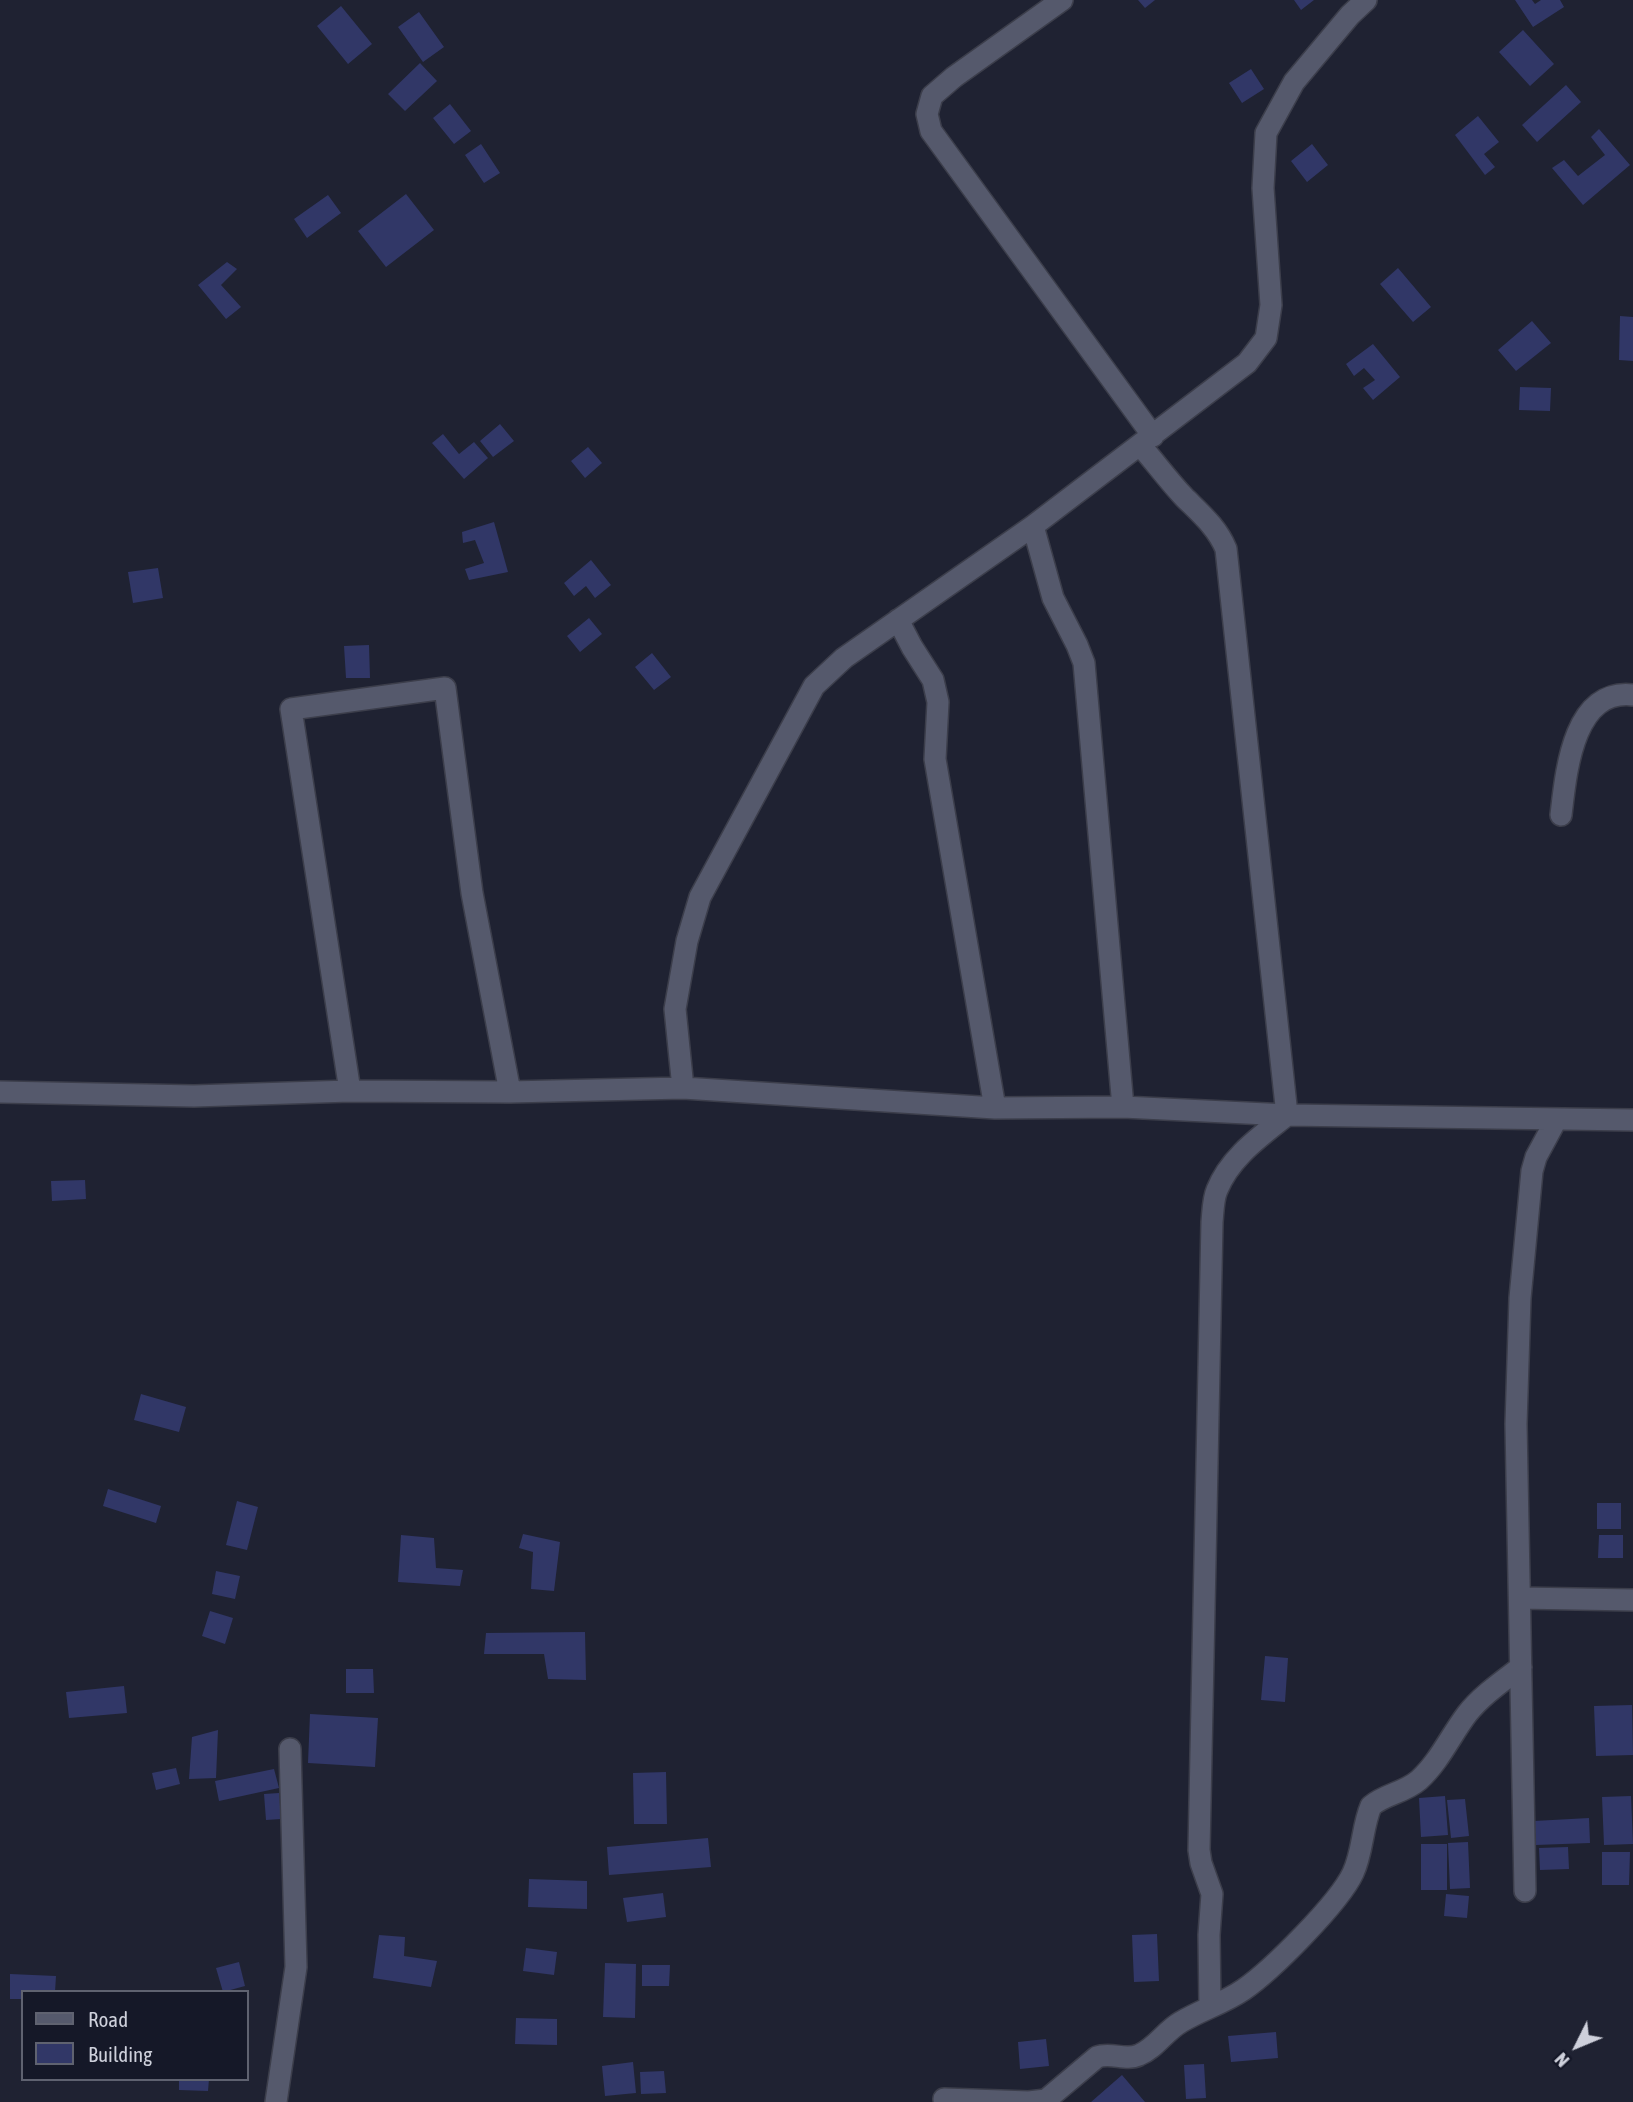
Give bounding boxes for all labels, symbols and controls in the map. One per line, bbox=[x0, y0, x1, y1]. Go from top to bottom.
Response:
legend bbox=[21, 1990, 248, 2081]
text: Road bbox=[88, 2007, 128, 2031]
north arrow bbox=[1542, 2011, 1612, 2081]
text: Building bbox=[88, 2042, 152, 2066]
text: N bbox=[1550, 2049, 1574, 2072]

